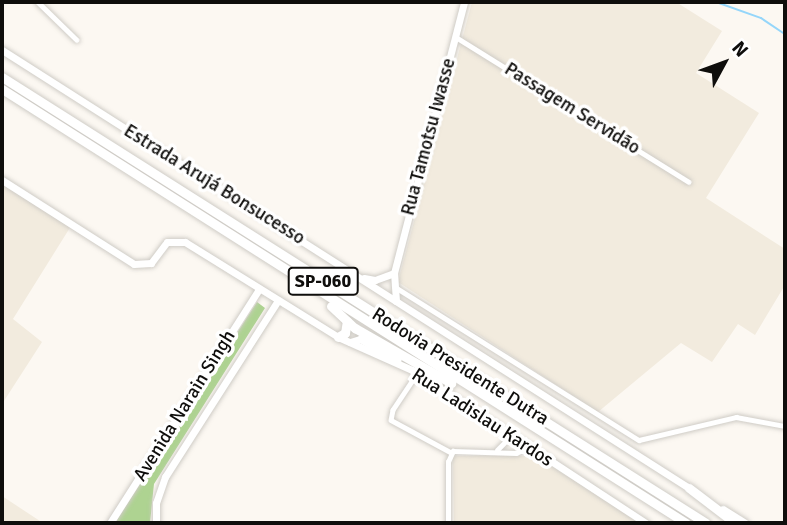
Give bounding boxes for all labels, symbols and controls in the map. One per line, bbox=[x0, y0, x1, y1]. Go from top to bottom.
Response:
north arrow bbox=[689, 28, 759, 98]
text: N bbox=[726, 36, 753, 62]
street label: Rua Tamotsu Iwasse bbox=[397, 56, 461, 218]
street label: Passagem Servidão bbox=[500, 58, 644, 160]
street label: Estrada Arujá Bonsucesso bbox=[119, 120, 309, 250]
road number: SP-060 bbox=[286, 267, 360, 296]
street label: Rodovia Presidente Dutra bbox=[367, 303, 553, 431]
street label: Avenida Narain Singh bbox=[129, 326, 241, 486]
street label: Rua Ladislau Kardos bbox=[407, 364, 557, 472]

